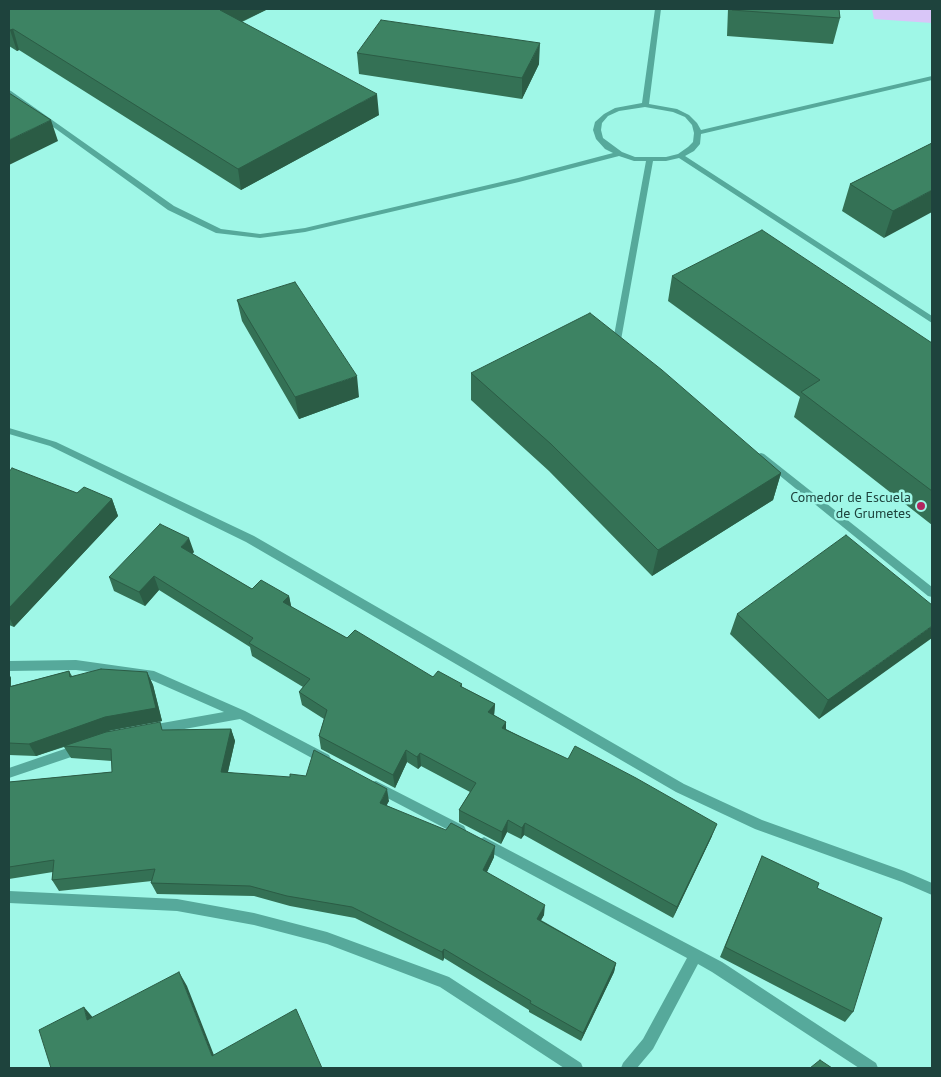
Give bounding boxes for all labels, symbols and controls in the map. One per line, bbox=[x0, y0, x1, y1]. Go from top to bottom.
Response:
place label: Comedor de Escuela de Grumetes bbox=[790, 490, 911, 522]
marker: Comedor de Escuela de Grumetes bbox=[915, 500, 927, 512]

